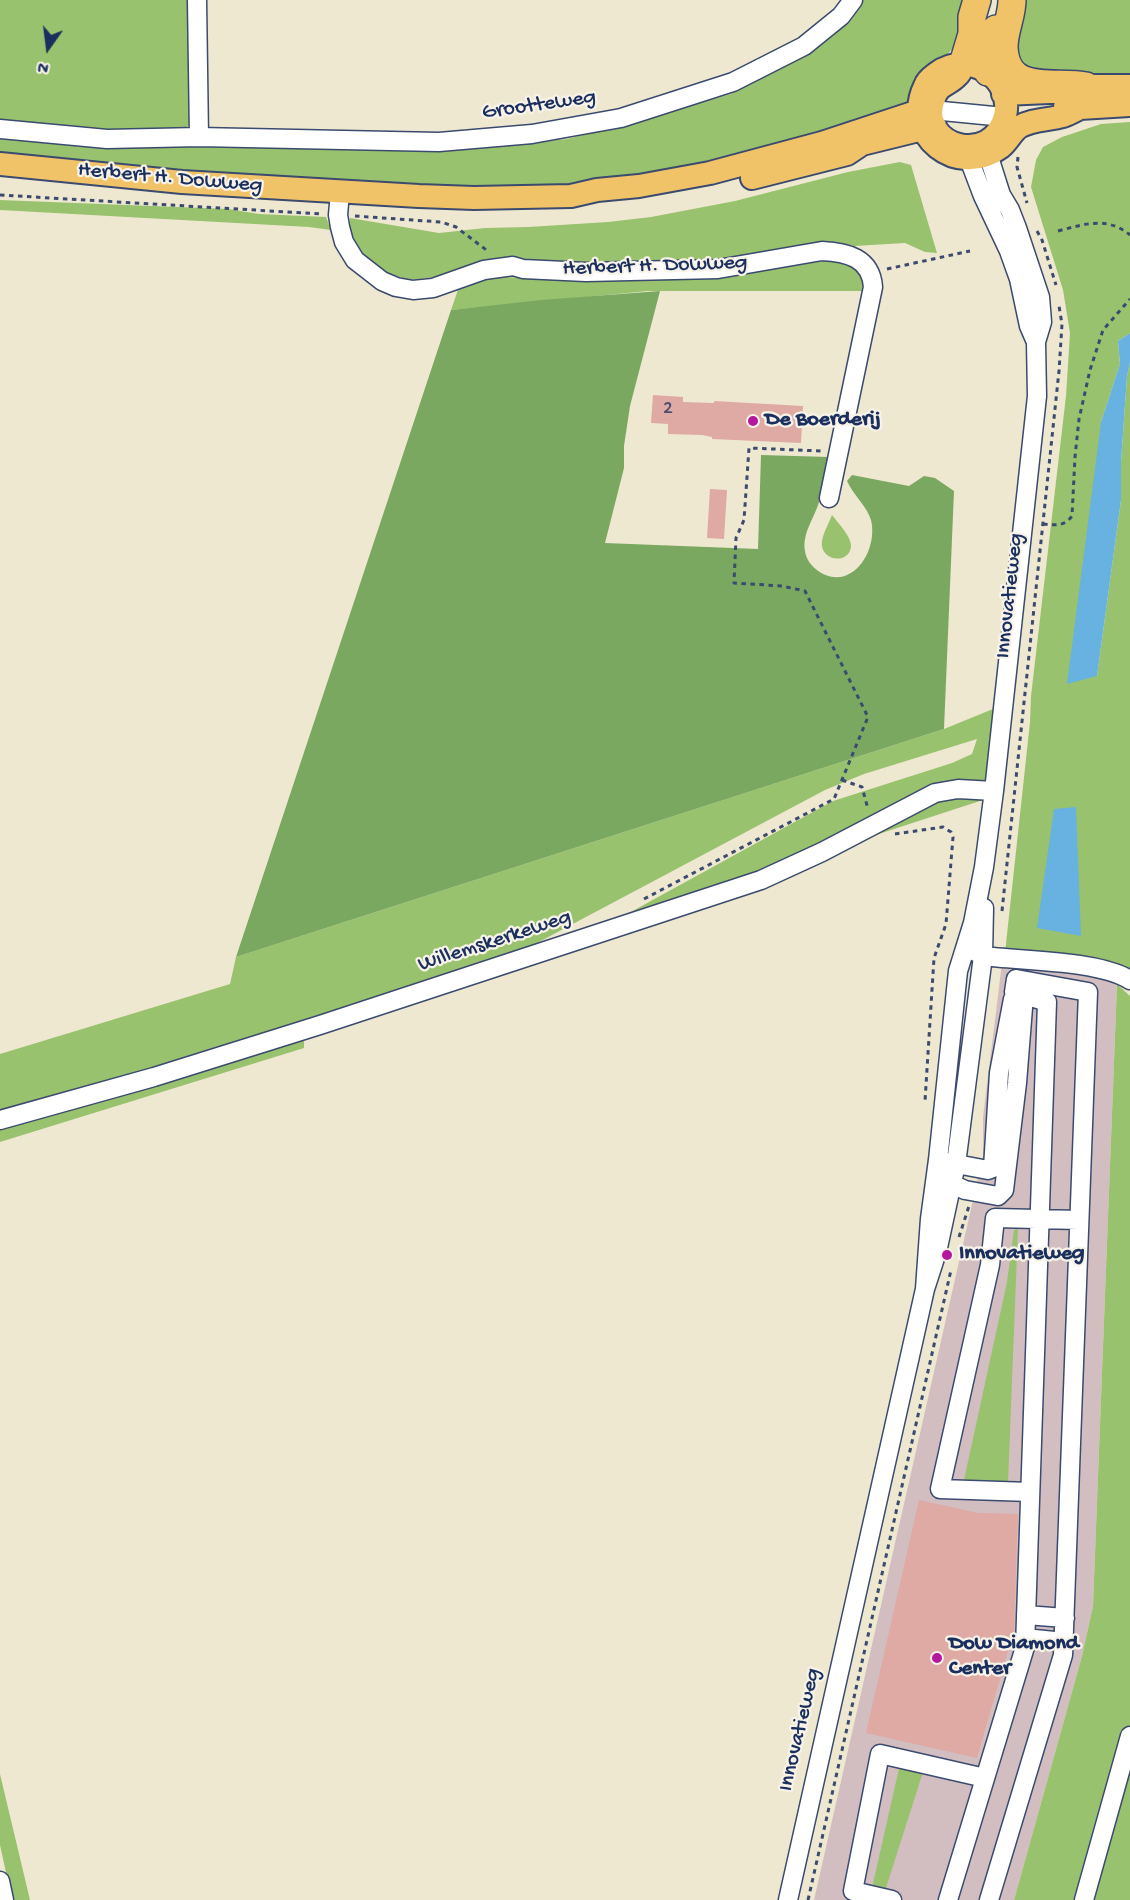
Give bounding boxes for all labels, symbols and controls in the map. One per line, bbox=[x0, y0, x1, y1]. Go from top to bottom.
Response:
north arrow bbox=[18, 18, 78, 78]
text: N bbox=[36, 55, 51, 76]
street label: Grootteweg bbox=[480, 85, 598, 127]
street label: Herbert H. Dowweg bbox=[77, 158, 263, 200]
street label: Herbert H. Dowweg bbox=[562, 251, 748, 283]
house number: 2 bbox=[663, 398, 673, 422]
place label: De Boerderij bbox=[765, 408, 881, 434]
marker: De Boerderij bbox=[746, 414, 760, 428]
street label: Innovatieweg bbox=[991, 532, 1031, 660]
street label: Willemskerkeweg bbox=[415, 905, 575, 979]
place label: Innovatieweg bbox=[959, 1242, 1085, 1268]
marker: Innovatieweg bbox=[940, 1248, 954, 1262]
place label: Dow Diamond Center bbox=[949, 1632, 1079, 1684]
marker: Dow Diamond Center bbox=[930, 1651, 944, 1665]
street label: Innovatieweg bbox=[774, 1666, 828, 1794]

